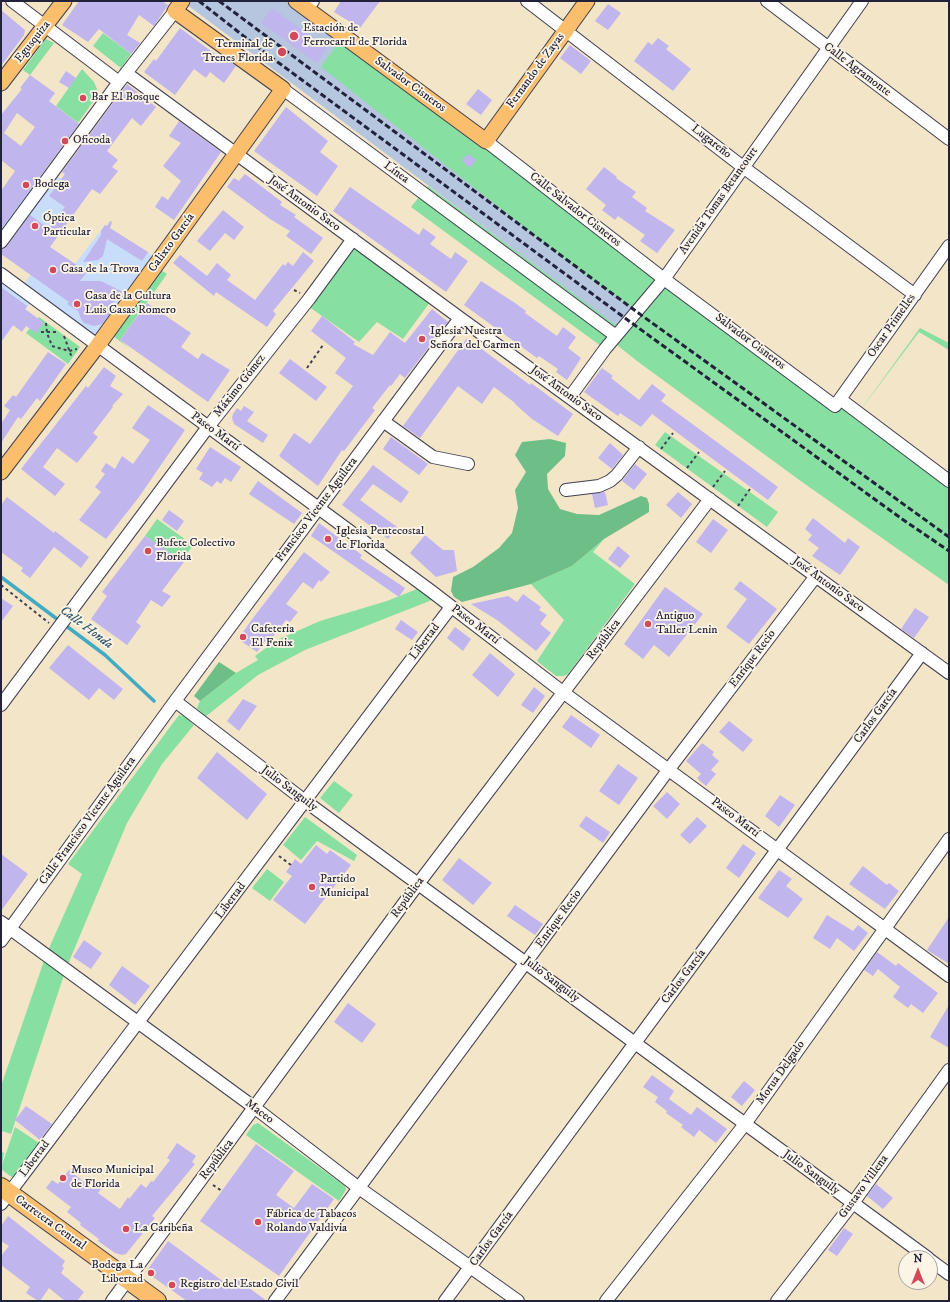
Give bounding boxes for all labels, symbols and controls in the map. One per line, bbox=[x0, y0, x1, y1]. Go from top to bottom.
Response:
street label: Egusquiza bbox=[12, 18, 54, 66]
place label: Estación de Ferrocarril de Florida bbox=[303, 22, 407, 50]
marker: Estación de Ferrocarril de Florida bbox=[288, 30, 300, 42]
street label: Fernando de Zayas bbox=[504, 31, 568, 111]
place label: Terminal de Trenes Florida bbox=[203, 38, 273, 66]
street label: Calle Agramonte bbox=[820, 40, 894, 100]
marker: Terminal de Trenes Florida bbox=[276, 46, 288, 58]
street label: Salvador Cisneros bbox=[372, 54, 448, 116]
place label: Bar El Bosque bbox=[91, 91, 160, 105]
marker: Bar El Bosque bbox=[78, 93, 88, 103]
street label: Lugareño bbox=[688, 122, 734, 162]
place label: Oficoda bbox=[73, 134, 110, 148]
marker: Oficoda bbox=[60, 136, 70, 146]
street label: Avenida Tomas Betancourt bbox=[676, 145, 762, 257]
street label: Línea bbox=[380, 159, 412, 187]
street label: Calle Salvador Cisneros bbox=[526, 170, 624, 250]
street label: José Antonio Saco bbox=[265, 173, 343, 235]
place label: Bodega bbox=[34, 178, 69, 192]
marker: Bodega bbox=[21, 180, 31, 190]
street label: Calixto García bbox=[146, 211, 198, 275]
place label: Óptica Particular bbox=[43, 212, 91, 240]
marker: Óptica Particular bbox=[30, 221, 40, 231]
place label: Casa de la Trova bbox=[61, 263, 139, 277]
marker: Casa de la Trova bbox=[48, 265, 58, 275]
place label: Casa de la Cultura Luis Casas Romero bbox=[85, 290, 176, 318]
street label: Oscar Primelles bbox=[865, 291, 919, 361]
marker: Casa de la Cultura Luis Casas Romero bbox=[72, 299, 82, 309]
street label: Salvador Cisneros bbox=[712, 311, 788, 373]
place label: Iglesia Nuestra Señora del Carmen bbox=[430, 325, 520, 353]
marker: Iglesia Nuestra Señora del Carmen bbox=[417, 334, 427, 344]
street label: Máximo Gómez bbox=[211, 352, 269, 420]
street label: José Antonio Saco bbox=[527, 363, 605, 425]
street label: Paseo Martí bbox=[188, 409, 242, 455]
street label: Francisco Vicente Aguilera bbox=[273, 455, 361, 565]
place label: Iglesia Pentecostal de Florida bbox=[336, 525, 424, 553]
marker: Iglesia Pentecostal de Florida bbox=[323, 534, 333, 544]
place label: Bufete Colectivo Florida bbox=[156, 537, 235, 565]
marker: Bufete Colectivo Florida bbox=[143, 546, 153, 556]
street label: José Antonio Saco bbox=[789, 554, 867, 616]
street label: Paseo Martí bbox=[448, 602, 502, 648]
water label: Calle Honda bbox=[56, 603, 116, 653]
place label: Antiguo Taller Lenin bbox=[656, 610, 718, 638]
street label: República bbox=[584, 617, 624, 663]
marker: Antiguo Taller Lenin bbox=[643, 619, 653, 629]
street label: Libertad bbox=[407, 621, 443, 663]
place label: Cafeteria El Fenix bbox=[251, 623, 294, 651]
street label: Enrique Recio bbox=[727, 627, 779, 691]
marker: Cafeteria El Fenix bbox=[238, 632, 248, 642]
street label: Carlos García bbox=[851, 686, 901, 746]
street label: Calle Francisco Vicente Aguilera bbox=[37, 754, 139, 888]
street label: Julio Sanguily bbox=[258, 763, 320, 815]
street label: Paseo Martí bbox=[708, 795, 762, 841]
place label: Partido Municipal bbox=[320, 873, 369, 901]
street label: República bbox=[388, 875, 428, 921]
street label: Libertad bbox=[213, 880, 249, 922]
marker: Partido Municipal bbox=[307, 882, 317, 892]
street label: Enrique Recio bbox=[533, 887, 585, 951]
street label: Carlos García bbox=[659, 947, 709, 1007]
street label: Julio Sanguily bbox=[520, 954, 582, 1006]
street label: Morua Delgado bbox=[754, 1038, 808, 1108]
street label: Maceo bbox=[242, 1097, 276, 1127]
street label: República bbox=[197, 1137, 237, 1183]
street label: Libertad bbox=[17, 1138, 53, 1180]
street label: Julio Sanguily bbox=[780, 1147, 842, 1199]
street label: Gustavo Villena bbox=[836, 1152, 892, 1222]
place label: Museo Municipal de Florida bbox=[71, 1164, 154, 1192]
marker: Museo Municipal de Florida bbox=[58, 1173, 68, 1183]
street label: Carretera Central bbox=[12, 1192, 88, 1254]
place label: Fábrica de Tabacos Rolando Valdivia bbox=[266, 1208, 356, 1236]
street label: Carlos García bbox=[467, 1209, 517, 1269]
marker: Fábrica de Tabacos Rolando Valdivia bbox=[253, 1217, 263, 1227]
place label: La Caribeña bbox=[134, 1222, 193, 1236]
marker: La Caribeña bbox=[121, 1224, 131, 1234]
north arrow bbox=[898, 1250, 938, 1290]
text: N bbox=[913, 1252, 923, 1266]
place label: Bodega La Libertad bbox=[91, 1259, 143, 1287]
marker: Bodega La Libertad bbox=[146, 1268, 156, 1278]
place label: Registro del Estado Civil bbox=[180, 1278, 299, 1292]
marker: Registro del Estado Civil bbox=[167, 1280, 177, 1290]

